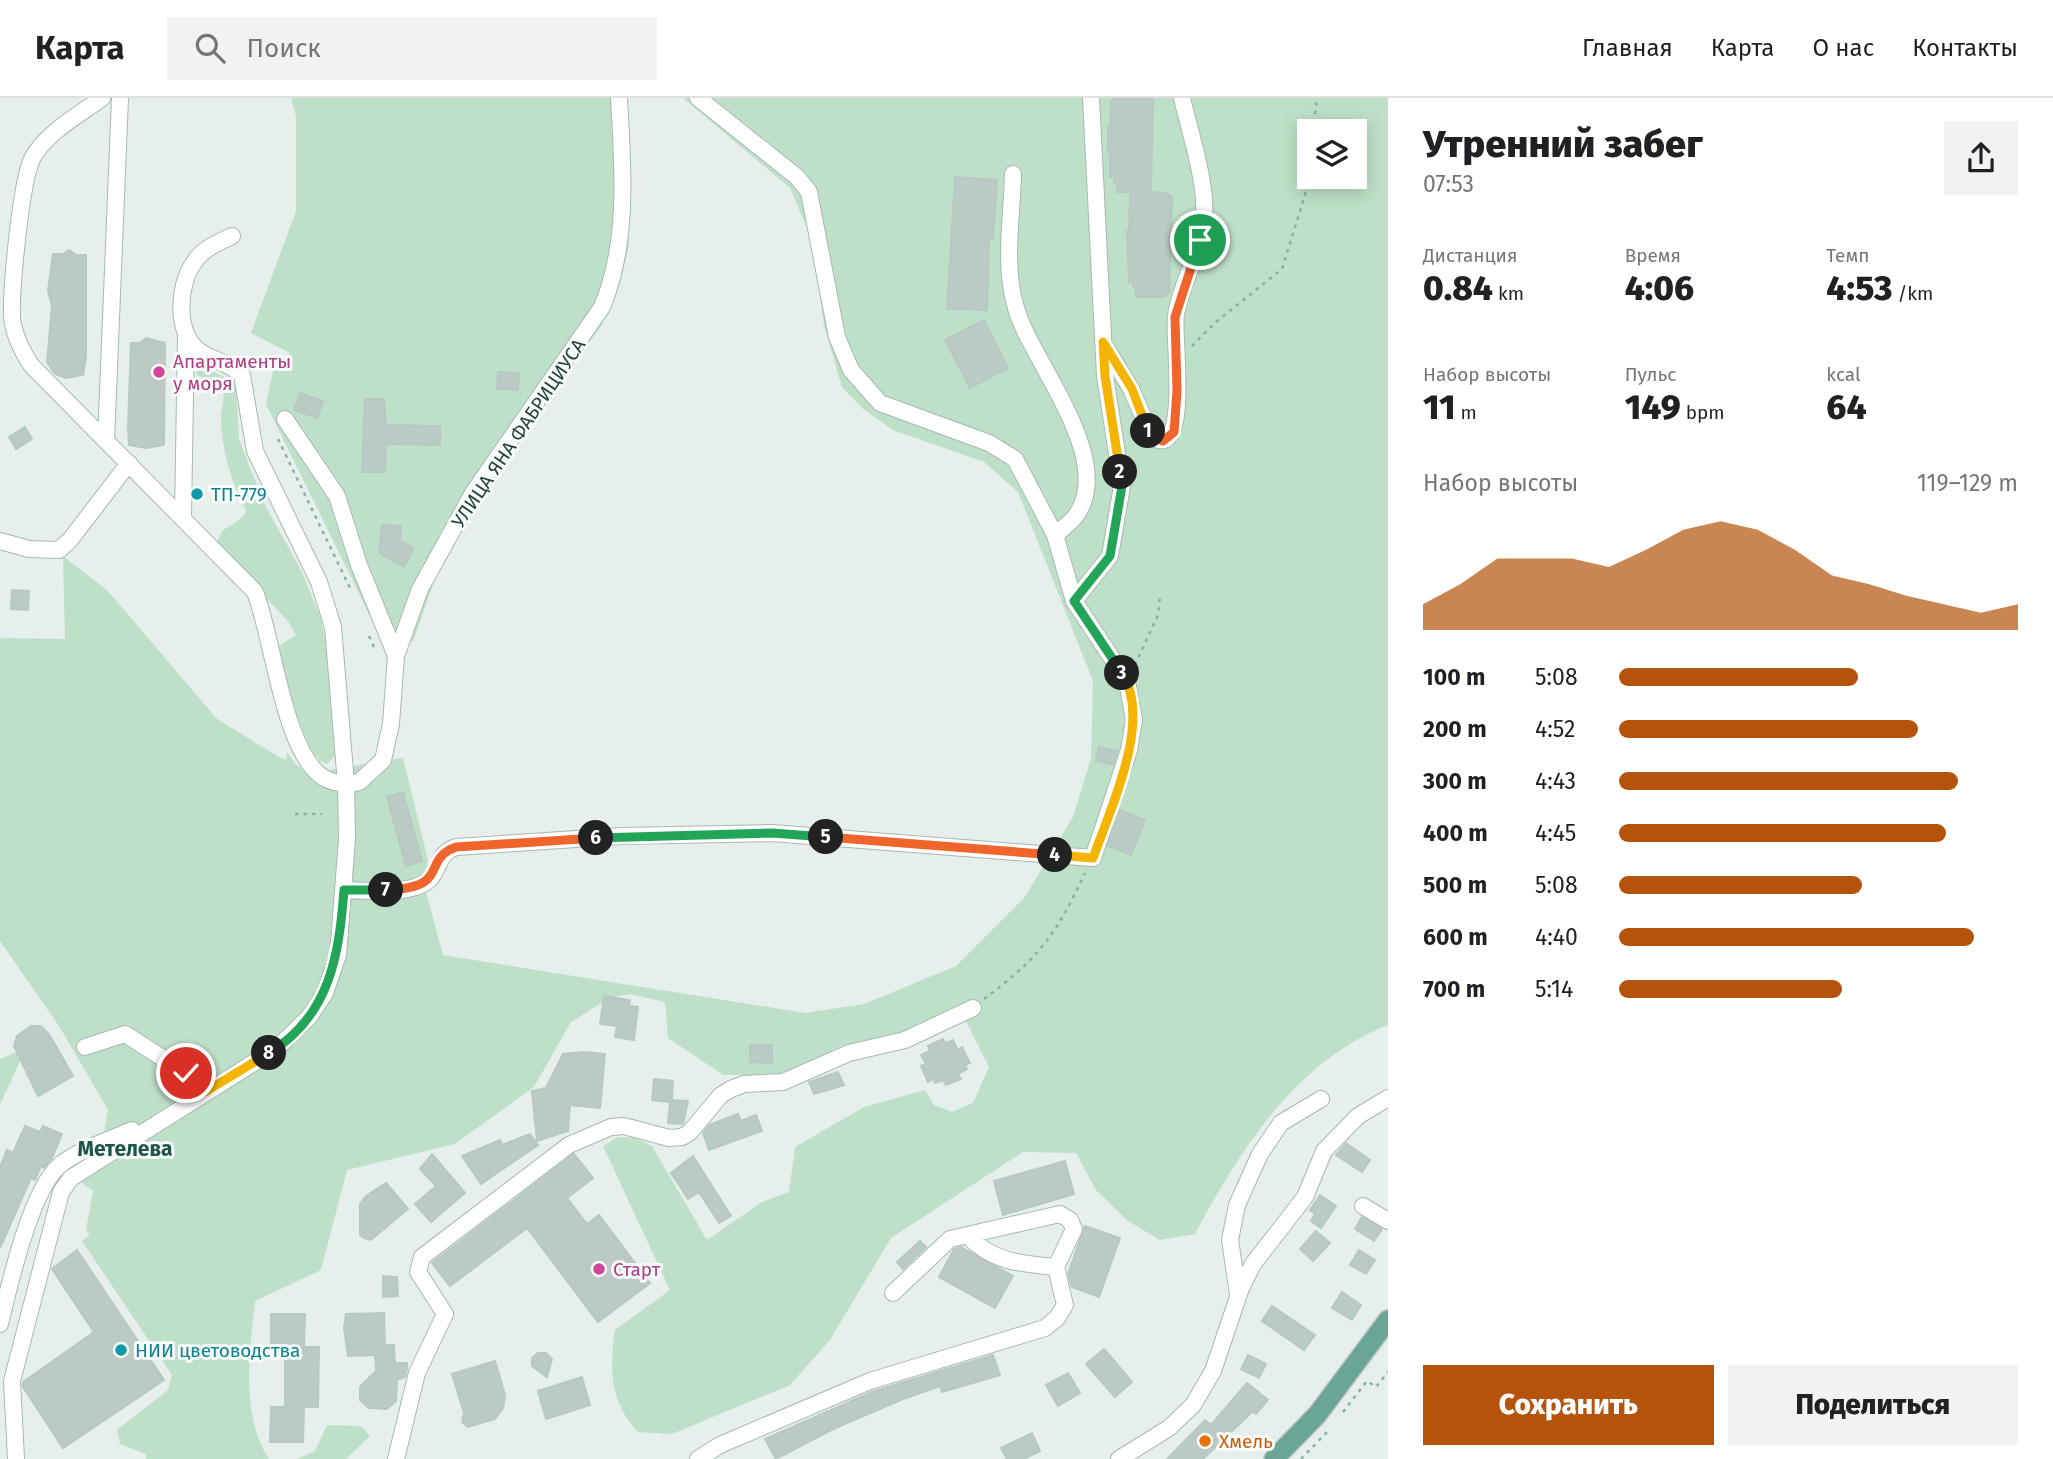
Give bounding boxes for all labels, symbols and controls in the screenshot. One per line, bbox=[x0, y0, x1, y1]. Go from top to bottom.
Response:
search box bbox=[167, 17, 657, 80]
text: Карта bbox=[35, 28, 125, 68]
icon: search bbox=[191, 29, 229, 67]
text: Поиск bbox=[247, 33, 321, 64]
text: Главная bbox=[1582, 34, 1673, 62]
text: Карта bbox=[1711, 34, 1774, 62]
text: О нас bbox=[1812, 34, 1874, 62]
text: Контакты bbox=[1912, 34, 2018, 62]
map controls bbox=[1297, 119, 1367, 189]
button: layers bbox=[1297, 119, 1367, 189]
text: Утренний забег bbox=[1423, 121, 1703, 167]
button: share bbox=[1944, 121, 2018, 195]
text: 07:53 bbox=[1423, 170, 1474, 198]
pin bbox=[1170, 210, 1230, 270]
icon: arrive bbox=[1181, 221, 1219, 259]
text: Дистанция bbox=[1423, 244, 1518, 267]
text: Время bbox=[1625, 244, 1681, 267]
text: Темп bbox=[1826, 244, 1869, 267]
text: 0.84 bbox=[1423, 267, 1493, 309]
text: 4:06 bbox=[1625, 267, 1694, 309]
text: 4:53 bbox=[1826, 267, 1892, 309]
text: km bbox=[1493, 282, 1524, 305]
text: /km bbox=[1892, 282, 1933, 305]
street label: УЛИЦА ЯНА ФАБРИЦИУСА bbox=[447, 334, 590, 532]
place label: Апартаменты у моря bbox=[173, 350, 291, 395]
text: Набор высоты bbox=[1423, 363, 1551, 386]
text: Пульс bbox=[1625, 363, 1676, 386]
text: kcal bbox=[1826, 363, 1861, 386]
marker: Апартаменты у моря bbox=[151, 364, 167, 380]
text: 11 bbox=[1423, 386, 1455, 428]
text: 149 bbox=[1625, 386, 1681, 428]
text: 64 bbox=[1826, 386, 1867, 428]
text: m bbox=[1455, 401, 1477, 424]
text: bpm bbox=[1681, 401, 1725, 424]
pin: 1 bbox=[1130, 414, 1166, 448]
text: 1 bbox=[1143, 419, 1152, 442]
pin: 2 bbox=[1102, 454, 1138, 490]
text: 2 bbox=[1115, 460, 1124, 483]
text: Набор высоты bbox=[1423, 469, 1578, 497]
text: 119–129 m bbox=[1917, 469, 2018, 497]
place label: ТП-779 bbox=[211, 483, 267, 506]
marker: ТП-779 bbox=[189, 486, 205, 502]
pin: 3 bbox=[1104, 656, 1140, 690]
text: 3 bbox=[1117, 661, 1126, 684]
text: 100 m bbox=[1423, 663, 1485, 691]
text: 5:08 bbox=[1535, 663, 1578, 691]
text: 200 m bbox=[1423, 715, 1487, 743]
text: 4:52 bbox=[1535, 715, 1575, 743]
text: 300 m bbox=[1423, 767, 1487, 795]
text: 4:43 bbox=[1535, 767, 1576, 795]
text: 400 m bbox=[1423, 819, 1488, 847]
text: 4:45 bbox=[1535, 819, 1576, 847]
pin: 6 bbox=[578, 820, 614, 856]
pin: 5 bbox=[808, 820, 844, 854]
text: 5 bbox=[820, 825, 831, 848]
text: 6 bbox=[590, 826, 601, 849]
pin: 4 bbox=[1038, 838, 1072, 872]
text: 4 bbox=[1049, 843, 1060, 866]
text: 500 m bbox=[1423, 871, 1487, 899]
text: 5:08 bbox=[1535, 871, 1578, 899]
pin: 7 bbox=[368, 872, 404, 908]
text: 7 bbox=[381, 878, 390, 901]
text: 600 m bbox=[1423, 923, 1488, 951]
text: 4:40 bbox=[1535, 923, 1578, 951]
text: 700 m bbox=[1423, 975, 1485, 1003]
text: 5:14 bbox=[1535, 975, 1573, 1003]
pin: 8 bbox=[252, 1035, 286, 1070]
text: 8 bbox=[263, 1041, 274, 1064]
pin bbox=[156, 1043, 216, 1103]
icon: check bbox=[167, 1054, 205, 1092]
district label: Метелева bbox=[78, 1136, 172, 1162]
place label: Старт bbox=[613, 1258, 661, 1281]
marker: Старт bbox=[591, 1261, 607, 1277]
place label: НИИ цветоводства bbox=[135, 1339, 300, 1362]
marker: НИИ цветоводства bbox=[113, 1342, 129, 1358]
button: Сохранить bbox=[1423, 1365, 1714, 1445]
button: Поделиться bbox=[1728, 1365, 2018, 1445]
place label: Хмель bbox=[1219, 1430, 1273, 1453]
marker: Хмель bbox=[1197, 1433, 1213, 1449]

